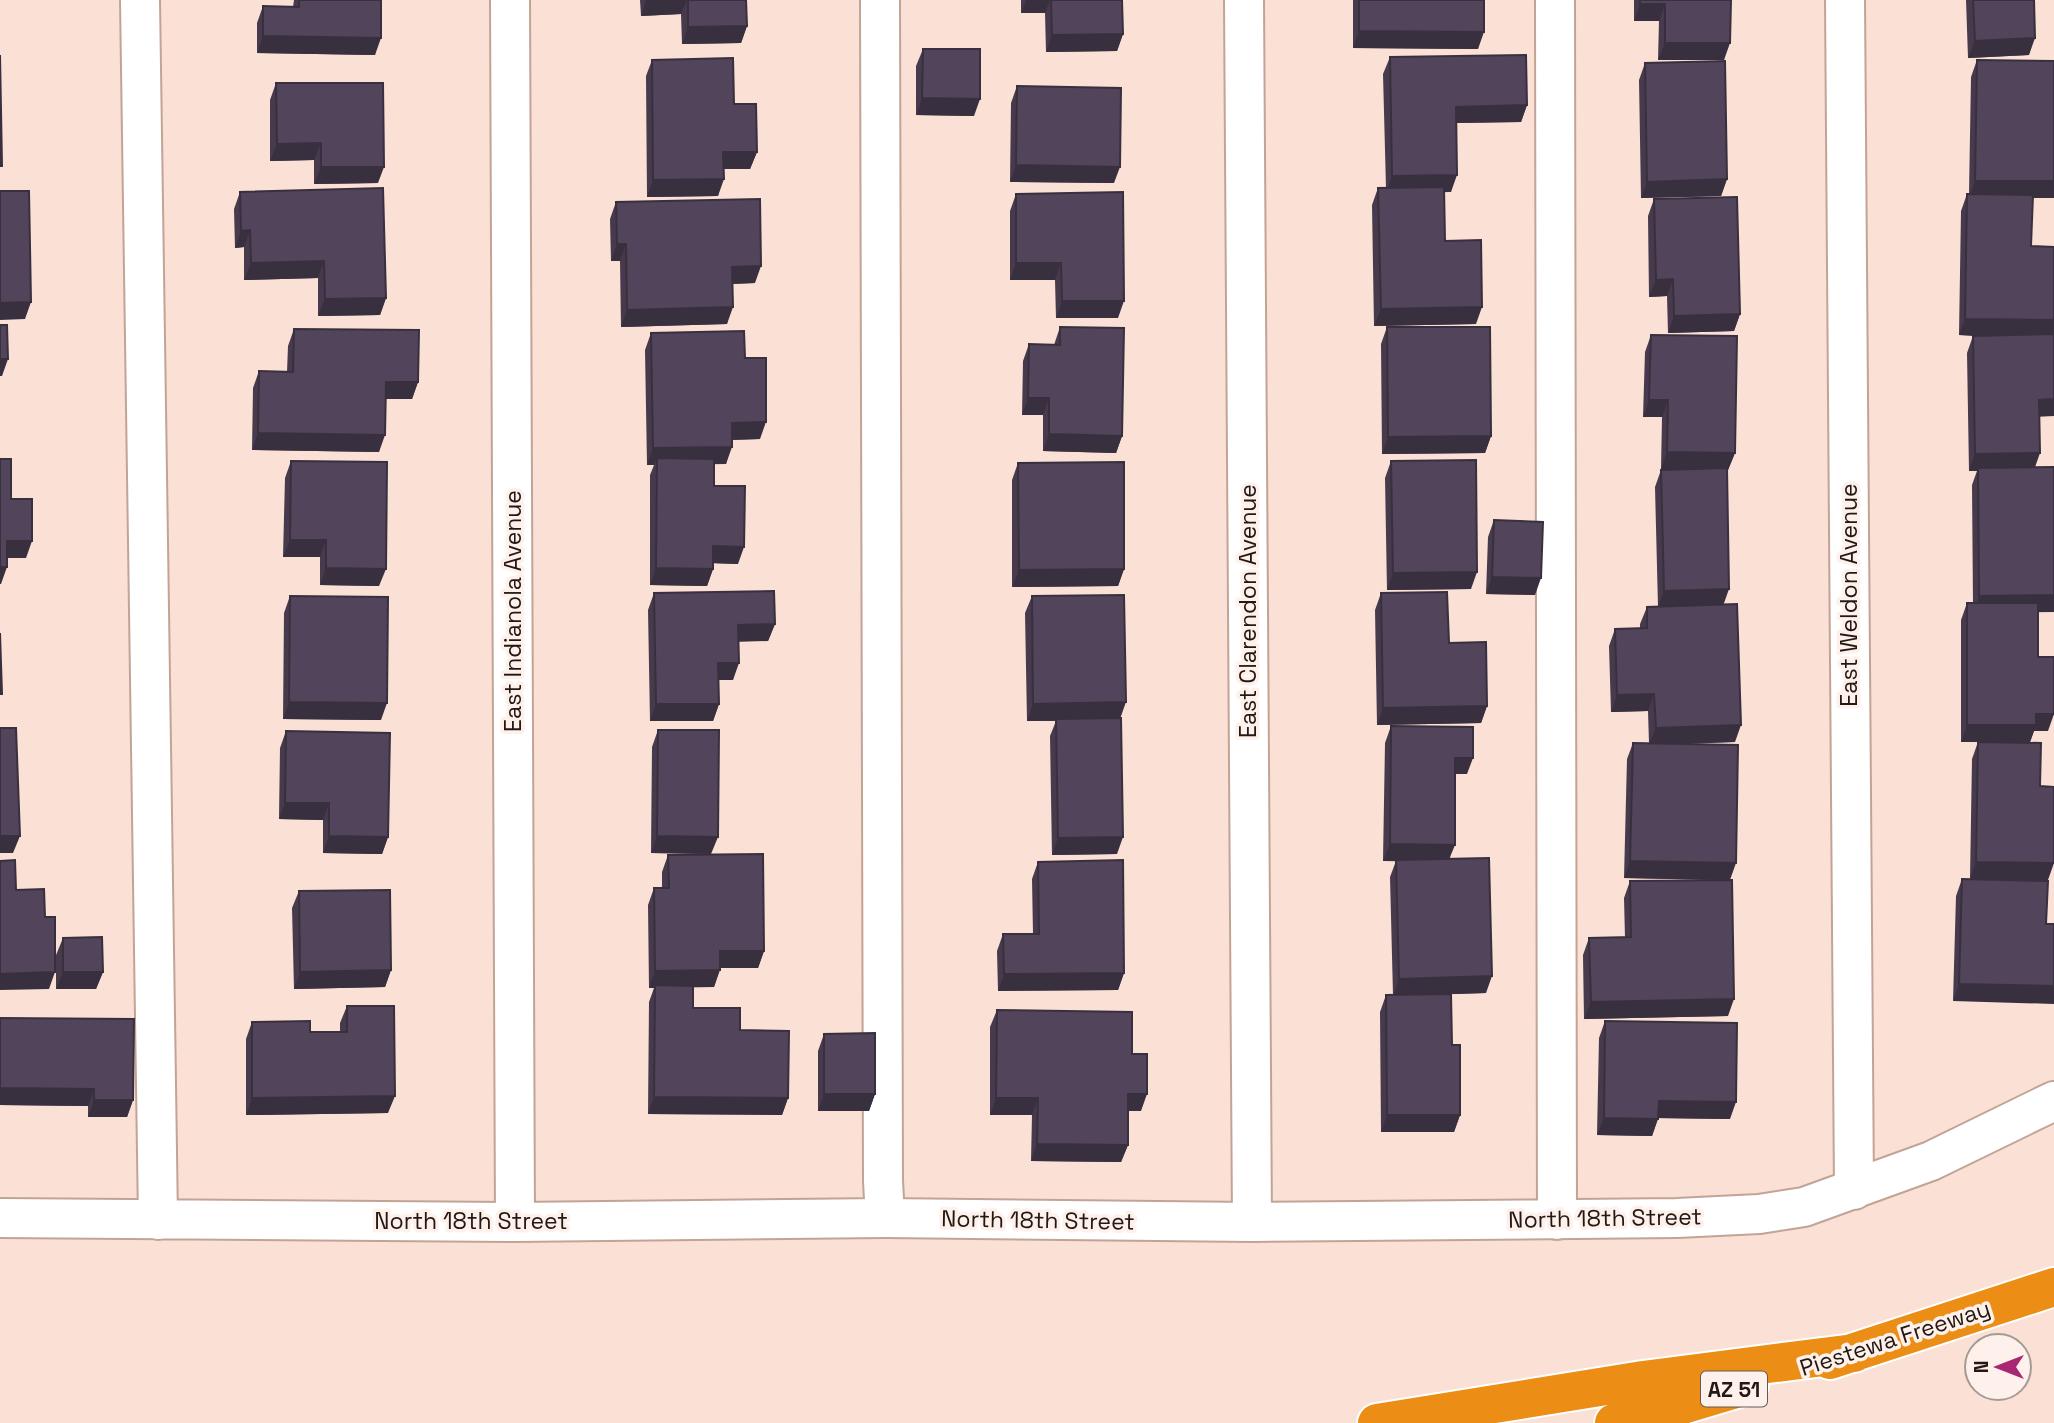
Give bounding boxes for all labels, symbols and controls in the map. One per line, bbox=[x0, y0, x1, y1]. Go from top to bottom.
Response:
street label: East Weldon Avenue bbox=[1834, 483, 1864, 707]
street label: East Clarendon Avenue bbox=[1233, 484, 1263, 738]
street label: East Indianola Avenue bbox=[498, 490, 528, 732]
street label: North 18th Street bbox=[1508, 1201, 1702, 1235]
street label: North 18th Street bbox=[941, 1203, 1135, 1237]
street label: North 18th Street bbox=[374, 1206, 568, 1236]
street label: Piestewa Freeway bbox=[1796, 1293, 1994, 1383]
north arrow bbox=[1963, 1332, 2033, 1402]
text: N bbox=[1969, 1361, 1994, 1373]
road number: AZ 51 bbox=[1701, 1372, 1767, 1406]

